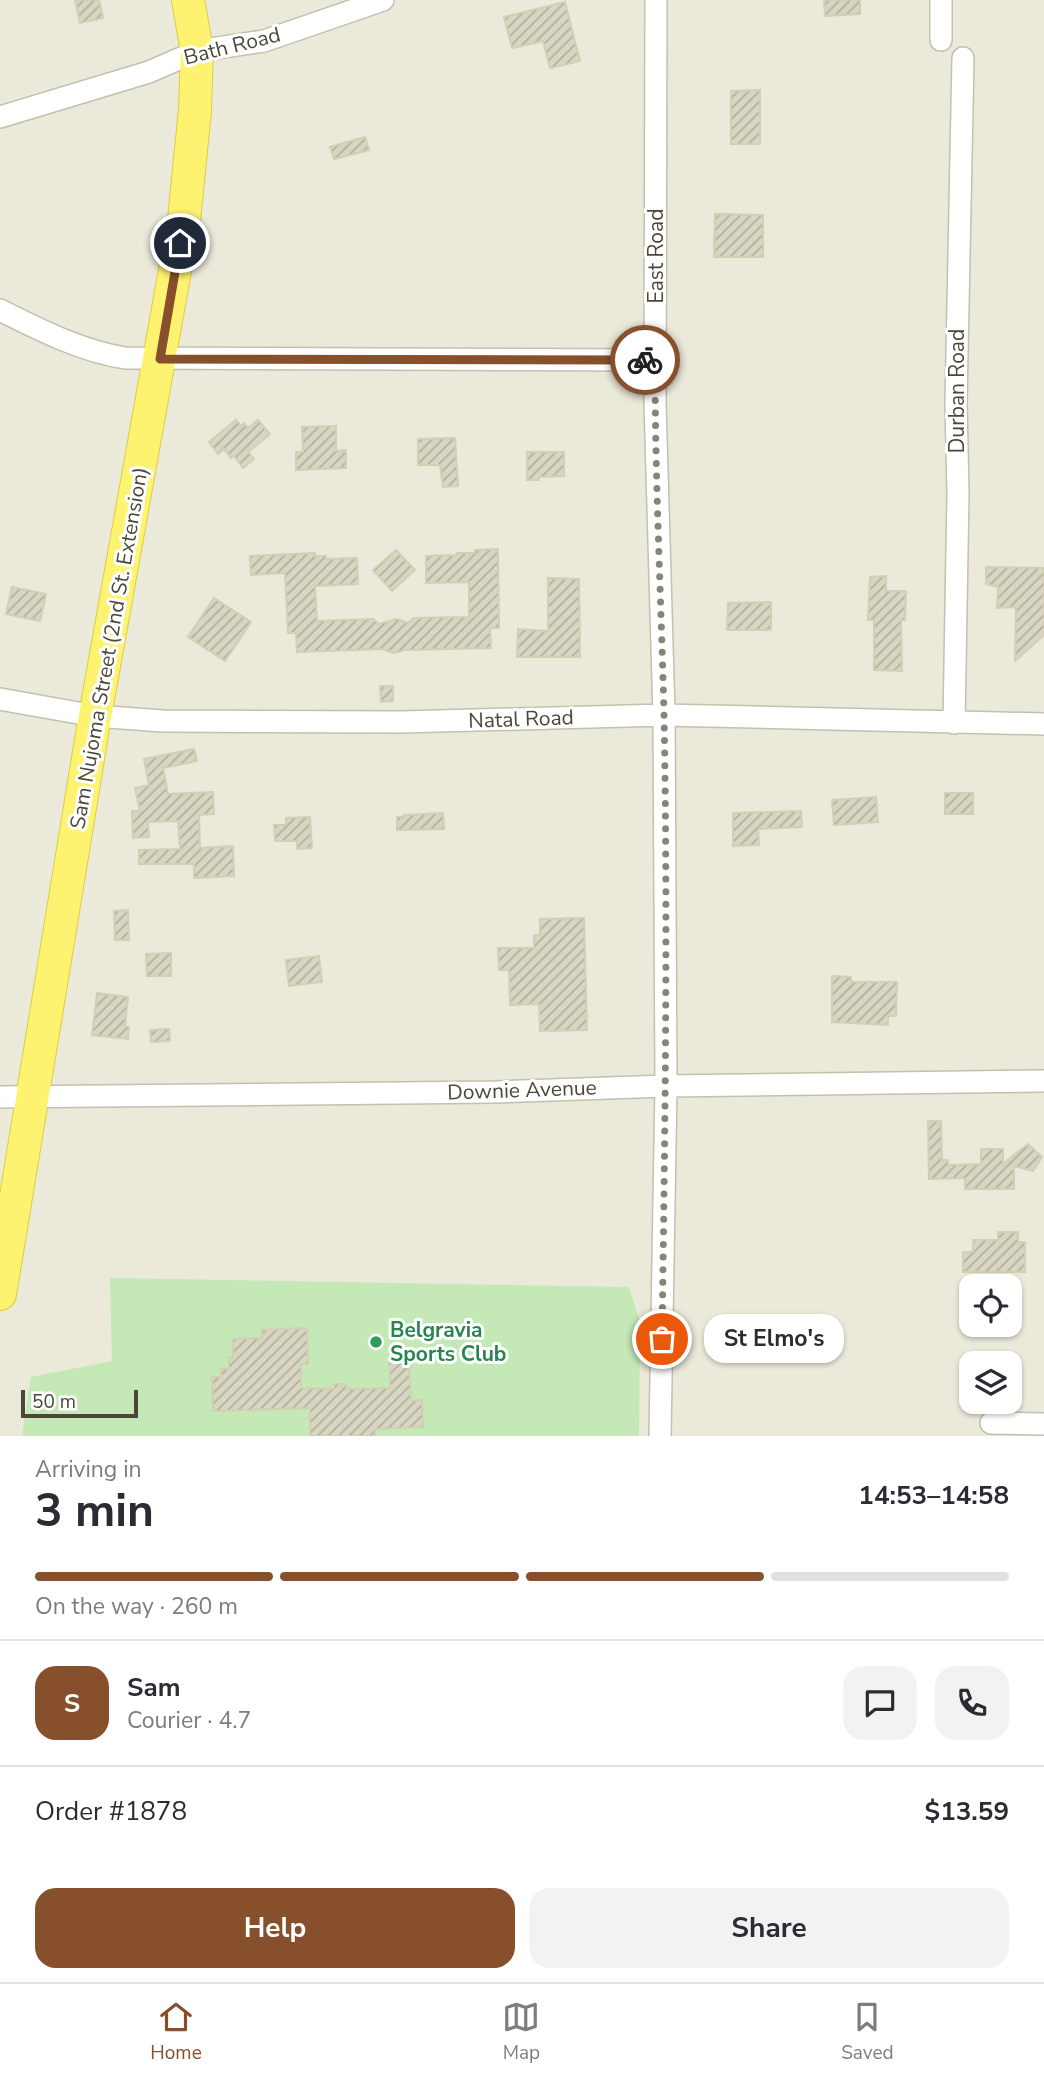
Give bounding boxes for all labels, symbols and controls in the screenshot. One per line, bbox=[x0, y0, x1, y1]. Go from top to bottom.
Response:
street label: Bath Road bbox=[181, 20, 283, 72]
street label: East Road bbox=[642, 209, 670, 303]
pin bbox=[150, 213, 210, 273]
icon: home bbox=[161, 224, 199, 262]
courier bbox=[610, 325, 680, 395]
street label: Durban Road bbox=[943, 329, 971, 453]
icon: bike bbox=[626, 341, 664, 379]
street label: Sam Nujoma Street (2nd St. Extension) bbox=[63, 465, 155, 831]
street label: Natal Road bbox=[468, 703, 574, 735]
street label: Downie Avenue bbox=[447, 1073, 597, 1107]
map controls bbox=[959, 1274, 1022, 1414]
button: locate bbox=[959, 1274, 1022, 1337]
pin bbox=[632, 1309, 692, 1369]
callout: St Elmo's bbox=[704, 1314, 844, 1364]
place label: Belgravia Sports Club bbox=[390, 1316, 506, 1368]
icon: bag bbox=[643, 1320, 681, 1358]
text: St Elmo's bbox=[724, 1323, 824, 1354]
marker: Belgravia Sports Club bbox=[368, 1334, 384, 1350]
button: layers bbox=[959, 1351, 1022, 1414]
scale bar bbox=[21, 1387, 138, 1419]
text: 50 m bbox=[32, 1389, 76, 1415]
text: Arriving in bbox=[35, 1454, 142, 1485]
text: 14:53–14:58 bbox=[858, 1478, 1009, 1513]
text: 3 min bbox=[35, 1479, 154, 1542]
text: On the way · 260 m bbox=[35, 1591, 238, 1622]
button: chat bbox=[843, 1666, 917, 1740]
button: phone bbox=[935, 1666, 1009, 1740]
text: Sam bbox=[127, 1670, 180, 1705]
text: S bbox=[64, 1686, 80, 1721]
text: Courier · 4.7 bbox=[127, 1705, 251, 1736]
text: Order #1878 bbox=[35, 1794, 187, 1829]
text: $13.59 bbox=[925, 1794, 1009, 1829]
button: Help bbox=[35, 1888, 515, 1968]
button: Share bbox=[529, 1888, 1009, 1968]
tab: Home bbox=[150, 1998, 202, 2066]
tab: Map bbox=[502, 1998, 540, 2066]
tab: Saved bbox=[841, 1998, 894, 2066]

